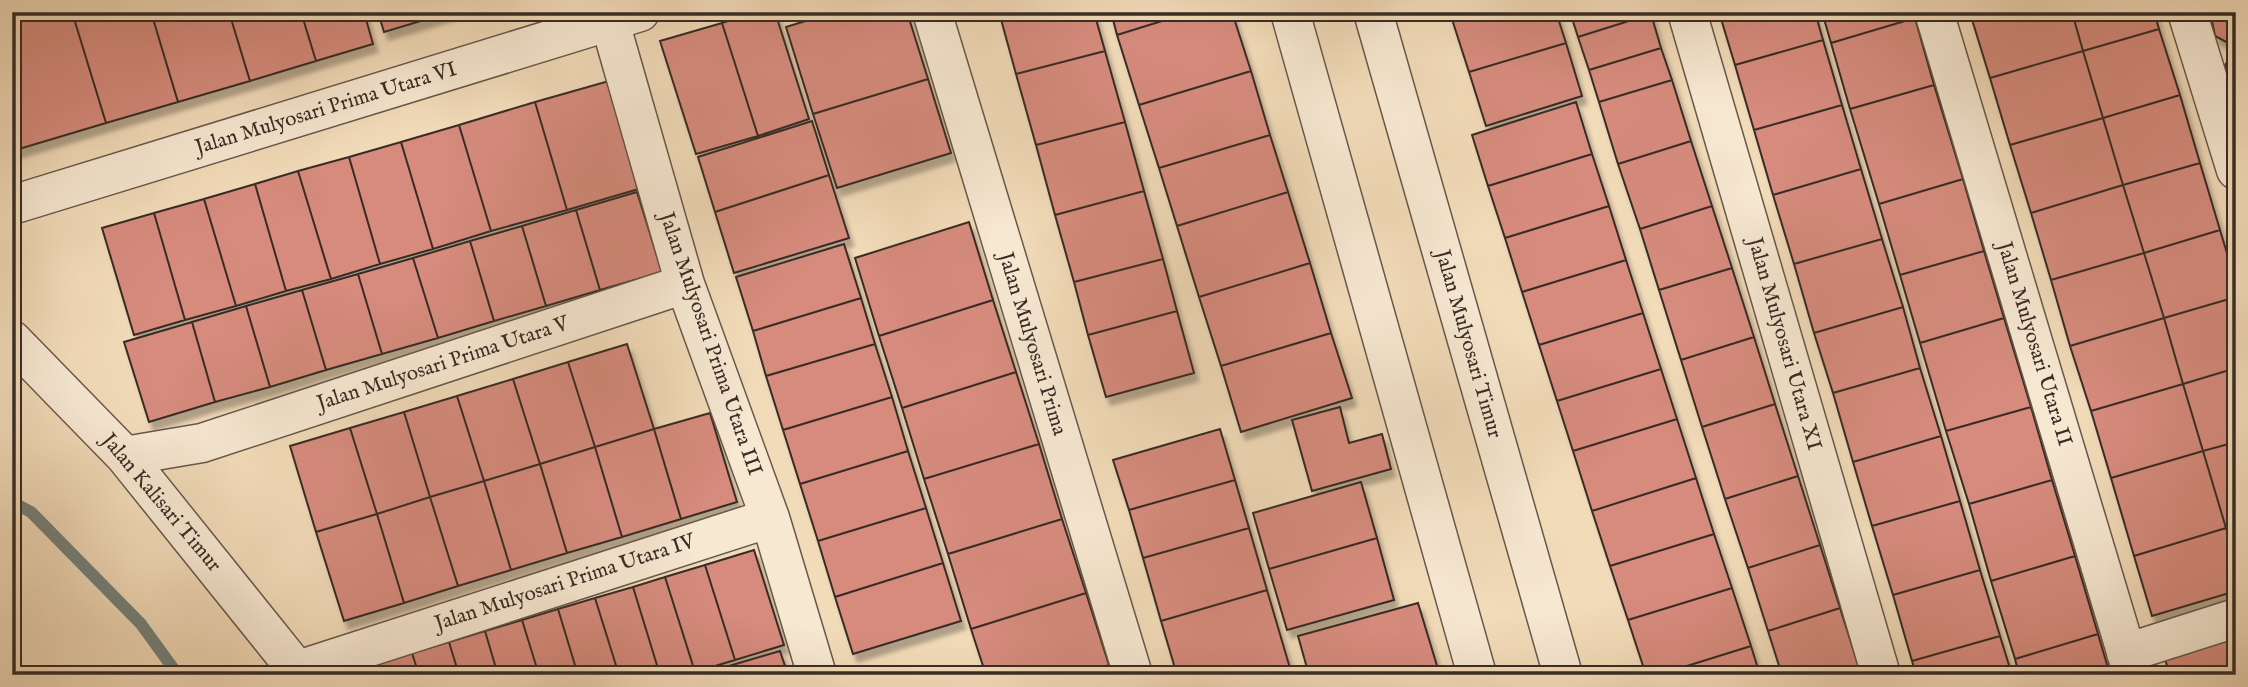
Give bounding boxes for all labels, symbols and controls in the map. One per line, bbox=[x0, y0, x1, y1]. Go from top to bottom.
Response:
street label: Jalan Mulyosari Prima Utara VI bbox=[190, 56, 460, 162]
street label: Jalan Mulyosari Prima Utara III bbox=[652, 207, 768, 479]
street label: Jalan Mulyosari Utara XI bbox=[1740, 233, 1827, 454]
street label: Jalan Mulyosari Utara II bbox=[1989, 237, 2078, 449]
street label: Jalan Mulyosari Timur bbox=[1428, 245, 1508, 442]
street label: Jalan Mulyosari Prima bbox=[991, 247, 1073, 440]
street label: Jalan Mulyosari Prima Utara V bbox=[312, 310, 574, 418]
street label: Jalan Kalisari Timur bbox=[94, 426, 227, 578]
street label: Jalan Mulyosari Prima Utara IV bbox=[429, 528, 700, 639]

